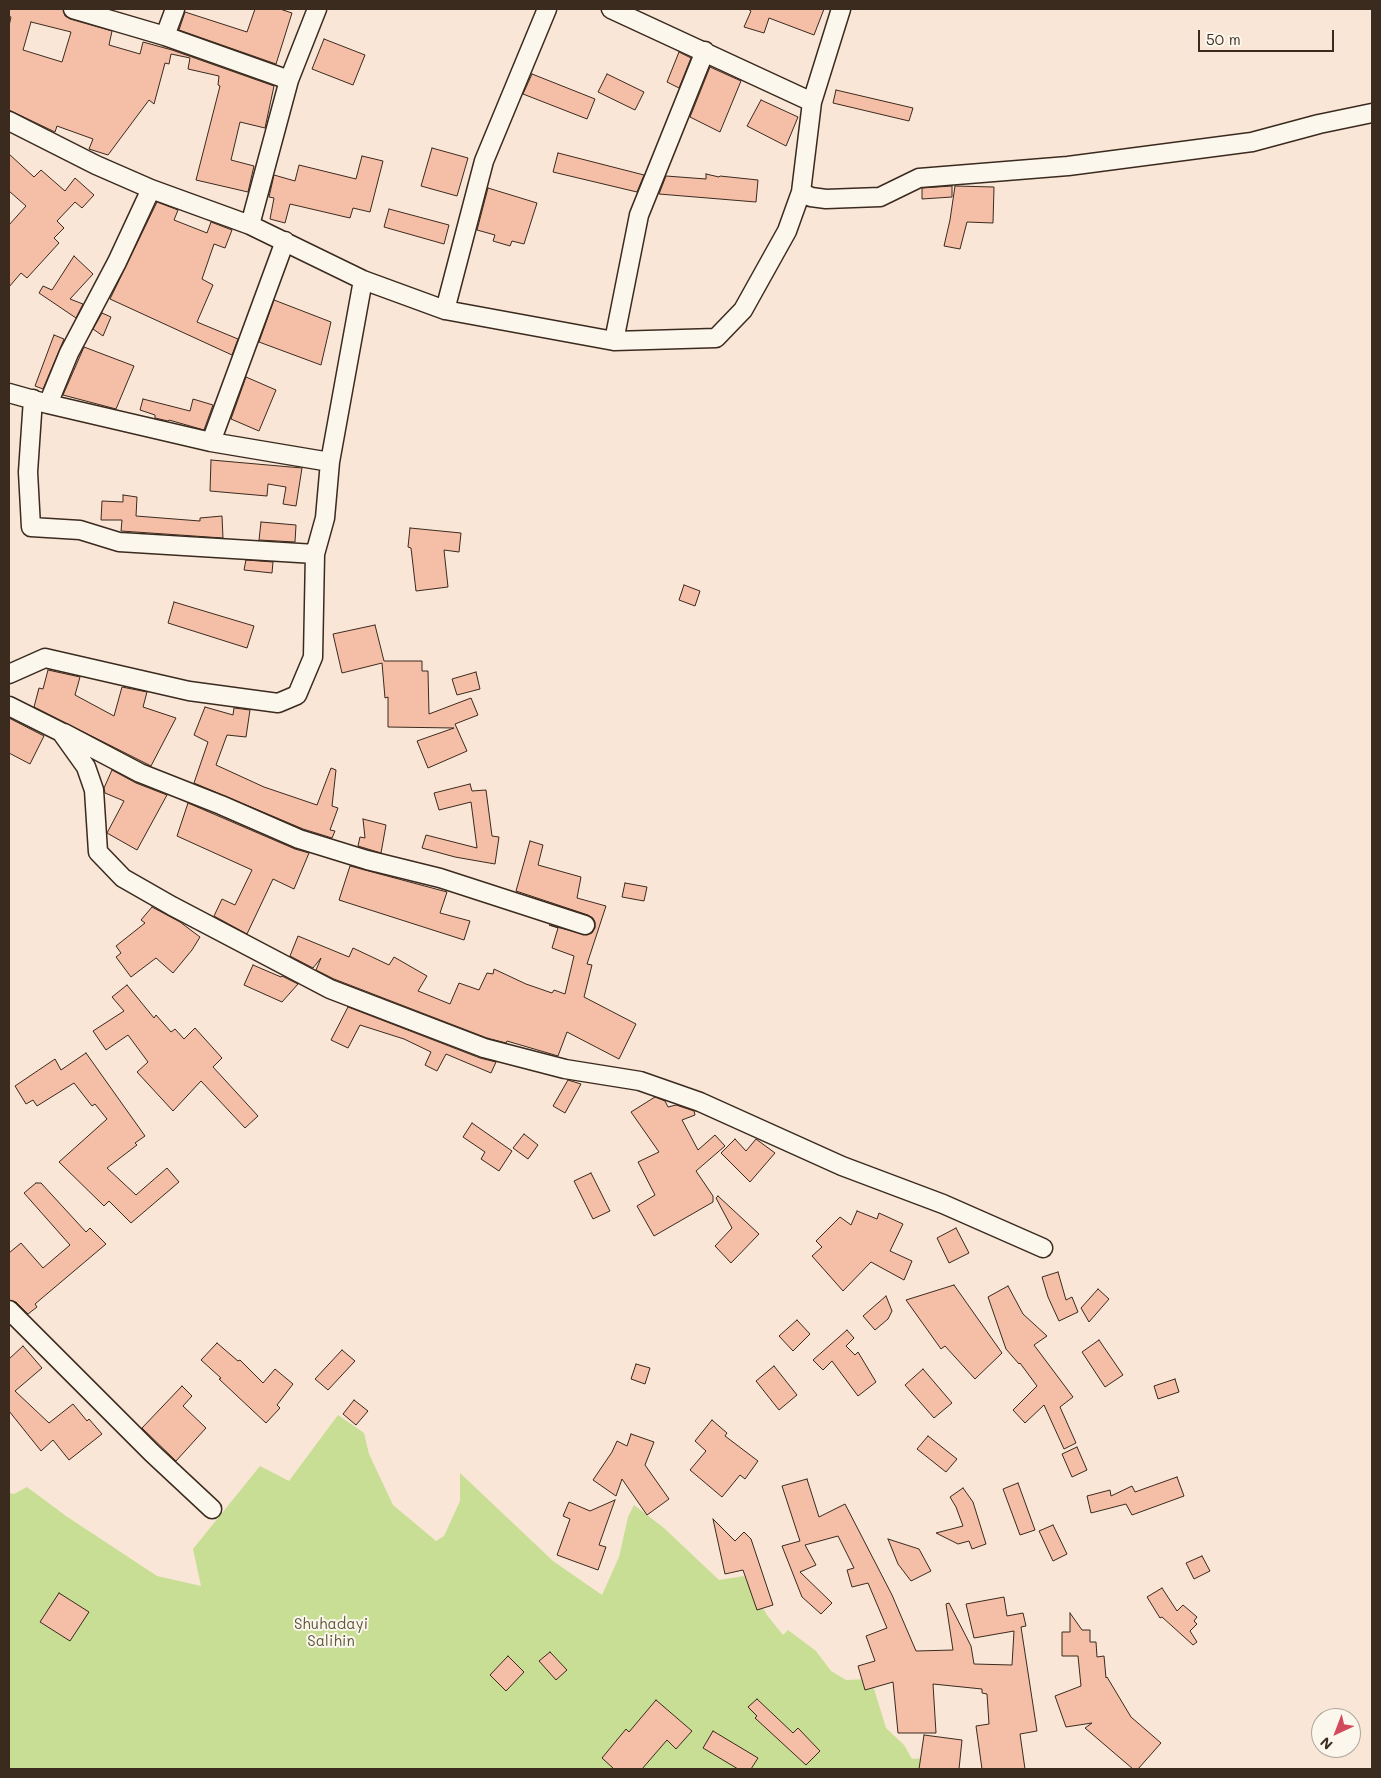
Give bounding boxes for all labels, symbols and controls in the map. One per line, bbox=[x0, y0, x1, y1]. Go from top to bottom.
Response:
scale bar bbox=[1201, 20, 1337, 52]
text: 50 m bbox=[1206, 29, 1241, 49]
park label: Shuhadayi Salihin bbox=[294, 1615, 368, 1650]
north arrow bbox=[1311, 1708, 1361, 1758]
text: N bbox=[1316, 1733, 1336, 1754]

